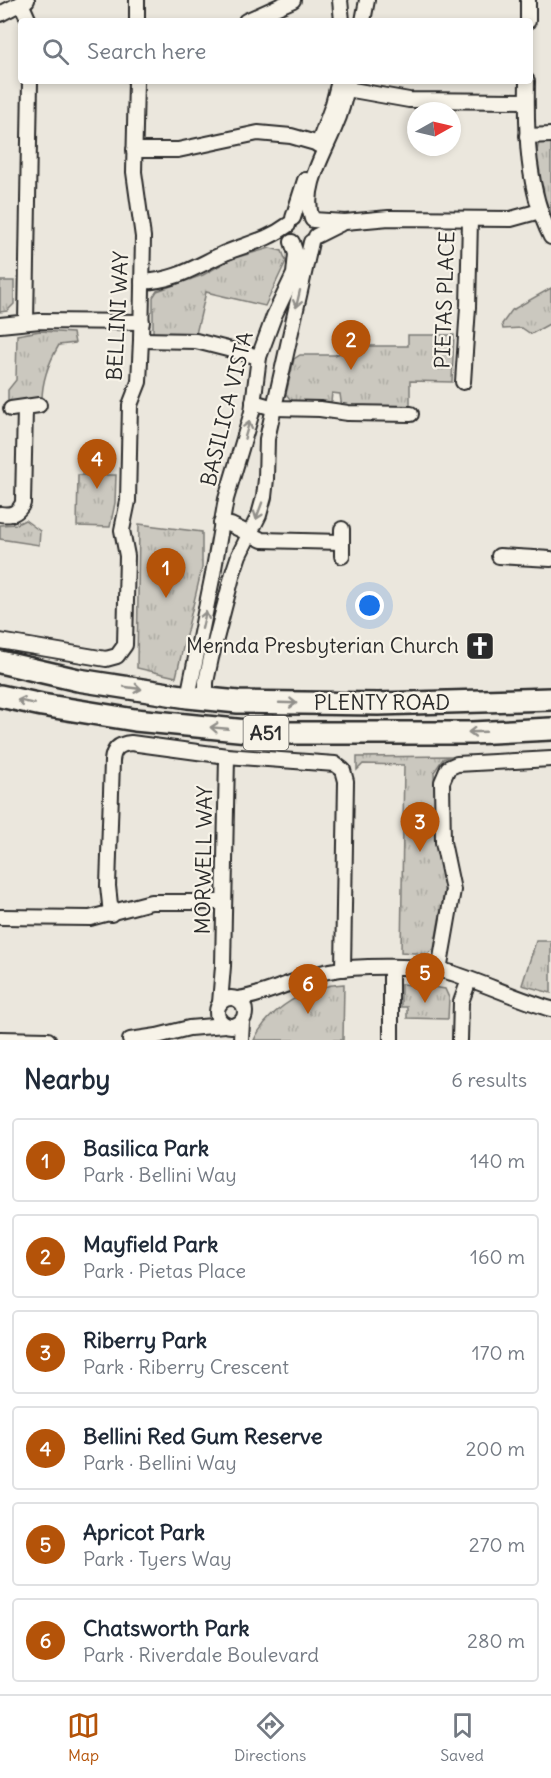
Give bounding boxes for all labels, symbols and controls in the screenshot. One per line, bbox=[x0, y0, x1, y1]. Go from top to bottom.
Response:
search box bbox=[18, 18, 533, 84]
icon: search bbox=[39, 35, 72, 68]
text: Search here bbox=[87, 37, 206, 65]
north arrow bbox=[407, 102, 461, 156]
street label: PIETAS PLACE bbox=[429, 231, 460, 369]
street label: BELLINI WAY bbox=[101, 250, 134, 381]
one-way arrow bbox=[292, 289, 303, 309]
pin: 2 bbox=[332, 320, 370, 370]
street label: BASILICA VISTA bbox=[194, 329, 259, 489]
one-way arrow bbox=[242, 421, 253, 440]
pin: 4 bbox=[78, 440, 116, 489]
one-way arrow bbox=[253, 501, 264, 520]
pin: 1 bbox=[146, 548, 186, 598]
your location bbox=[355, 591, 384, 620]
one-way arrow bbox=[198, 610, 210, 629]
church icon: Mernda Presbyterian Church bbox=[464, 630, 496, 662]
place label: Mernda Presbyterian Church bbox=[186, 632, 459, 659]
one-way arrow bbox=[123, 682, 142, 693]
street label: PLENTY ROAD bbox=[314, 689, 450, 716]
one-way arrow bbox=[17, 695, 36, 707]
one-way arrow bbox=[277, 697, 297, 708]
road number: A51 bbox=[244, 716, 288, 750]
one-way arrow bbox=[210, 722, 230, 733]
one-way arrow bbox=[468, 727, 488, 738]
street label: MORWELL WAY bbox=[189, 785, 218, 935]
pin: 3 bbox=[400, 802, 440, 852]
pin: 5 bbox=[406, 954, 444, 1003]
pin: 6 bbox=[288, 964, 328, 1014]
text: Nearby bbox=[24, 1063, 110, 1096]
text: 6 results bbox=[451, 1067, 527, 1092]
text: Basilica Park bbox=[83, 1134, 209, 1162]
text: 1 bbox=[42, 1148, 49, 1173]
text: 140 m bbox=[470, 1148, 525, 1173]
text: Park · Bellini Way bbox=[83, 1162, 237, 1187]
text: Mayfield Park bbox=[83, 1230, 218, 1258]
text: 2 bbox=[40, 1244, 51, 1269]
text: 160 m bbox=[470, 1244, 525, 1269]
text: Park · Pietas Place bbox=[83, 1258, 246, 1283]
text: Riberry Park bbox=[83, 1326, 207, 1354]
text: 3 bbox=[40, 1340, 51, 1365]
text: 170 m bbox=[472, 1340, 525, 1365]
text: Park · Riberry Crescent bbox=[83, 1354, 289, 1379]
text: Bellini Red Gum Reserve bbox=[83, 1422, 323, 1450]
text: 4 bbox=[40, 1436, 51, 1461]
text: 200 m bbox=[465, 1436, 525, 1461]
text: Park · Bellini Way bbox=[83, 1450, 237, 1475]
text: Apricot Park bbox=[83, 1518, 205, 1546]
text: 5 bbox=[40, 1532, 51, 1557]
text: 270 m bbox=[469, 1532, 525, 1557]
text: Park · Tyers Way bbox=[83, 1546, 232, 1571]
text: Chatsworth Park bbox=[83, 1614, 250, 1642]
text: 6 bbox=[40, 1628, 51, 1653]
text: 280 m bbox=[467, 1628, 525, 1653]
text: Park · Riverdale Boulevard bbox=[83, 1642, 319, 1667]
tab: Map bbox=[67, 1709, 100, 1765]
tab: Directions bbox=[234, 1709, 306, 1765]
tab: Saved bbox=[440, 1709, 484, 1765]

